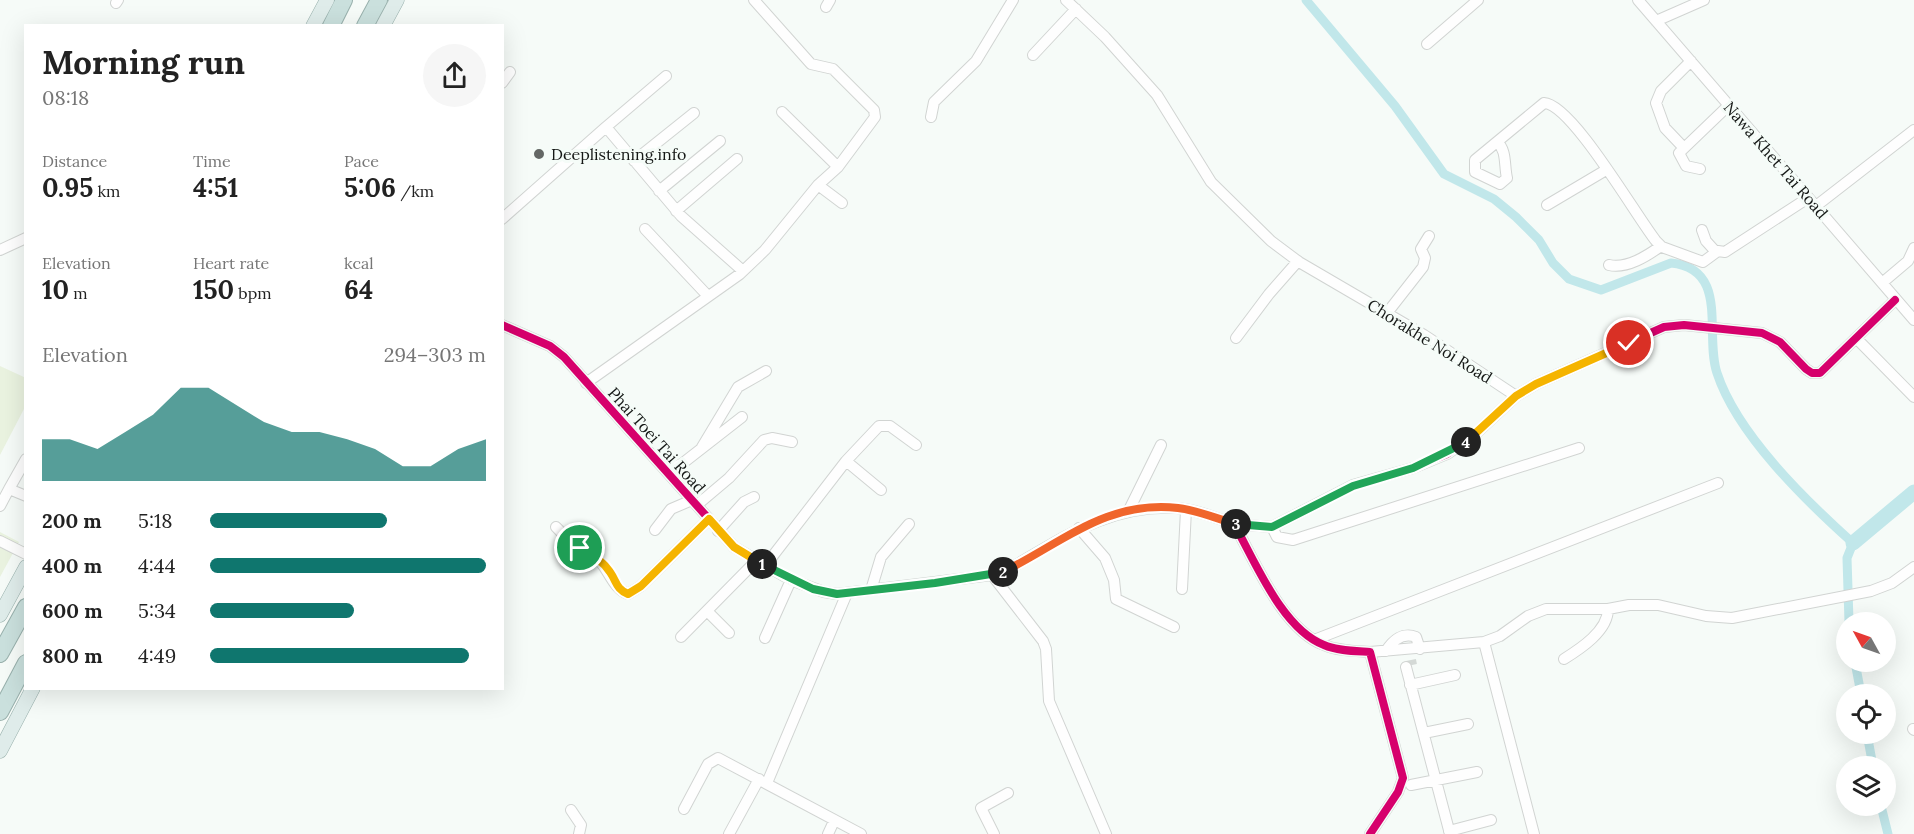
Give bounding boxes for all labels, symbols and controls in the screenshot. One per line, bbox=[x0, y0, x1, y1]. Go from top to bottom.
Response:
text: Morning run bbox=[42, 41, 245, 83]
button: share bbox=[423, 44, 486, 107]
text: 08:18 bbox=[42, 85, 89, 110]
street label: Nawa Khet Tai Road bbox=[1720, 97, 1833, 223]
place label: Deeplistening.info bbox=[551, 144, 686, 164]
marker: Deeplistening.info bbox=[532, 147, 546, 161]
text: Distance bbox=[42, 151, 107, 171]
text: Time bbox=[193, 151, 231, 171]
text: Pace bbox=[344, 151, 379, 171]
text: 0.95 bbox=[42, 171, 93, 204]
text: 4:51 bbox=[193, 171, 238, 204]
text: 5:06 bbox=[344, 171, 396, 204]
text: km bbox=[93, 181, 120, 201]
text: /km bbox=[396, 181, 434, 201]
text: Elevation bbox=[42, 253, 111, 273]
text: Heart rate bbox=[193, 253, 269, 273]
text: kcal bbox=[344, 253, 374, 273]
text: 10 bbox=[42, 273, 69, 306]
text: 150 bbox=[193, 273, 234, 306]
text: 64 bbox=[344, 273, 373, 306]
text: m bbox=[69, 283, 88, 303]
text: bpm bbox=[234, 283, 272, 303]
street label: Chorakhe Noi Road bbox=[1364, 295, 1496, 388]
pin bbox=[1603, 317, 1654, 368]
icon: check bbox=[1612, 326, 1645, 359]
text: Elevation bbox=[42, 342, 128, 367]
text: 294–303 m bbox=[384, 342, 486, 367]
street label: Phai Toei Tai Road bbox=[604, 383, 710, 498]
pin: 4 bbox=[1451, 427, 1481, 457]
text: 4 bbox=[1462, 432, 1470, 452]
text: 200 m bbox=[42, 508, 102, 533]
text: 5:18 bbox=[138, 508, 172, 533]
pin: 3 bbox=[1221, 509, 1251, 539]
text: 3 bbox=[1232, 514, 1240, 534]
pin bbox=[554, 522, 605, 573]
icon: arrive bbox=[563, 531, 596, 564]
pin: 1 bbox=[747, 549, 777, 579]
text: 400 m bbox=[42, 553, 102, 578]
text: 4:44 bbox=[138, 553, 176, 578]
text: 1 bbox=[759, 554, 765, 574]
pin: 2 bbox=[988, 557, 1018, 587]
text: 2 bbox=[999, 562, 1007, 582]
text: 600 m bbox=[42, 598, 103, 623]
text: 5:34 bbox=[138, 598, 176, 623]
north arrow bbox=[1836, 612, 1896, 672]
map controls bbox=[1836, 612, 1896, 816]
text: 800 m bbox=[42, 643, 103, 668]
text: 4:49 bbox=[138, 643, 176, 668]
button: locate bbox=[1836, 684, 1896, 744]
button: layers bbox=[1836, 756, 1896, 816]

